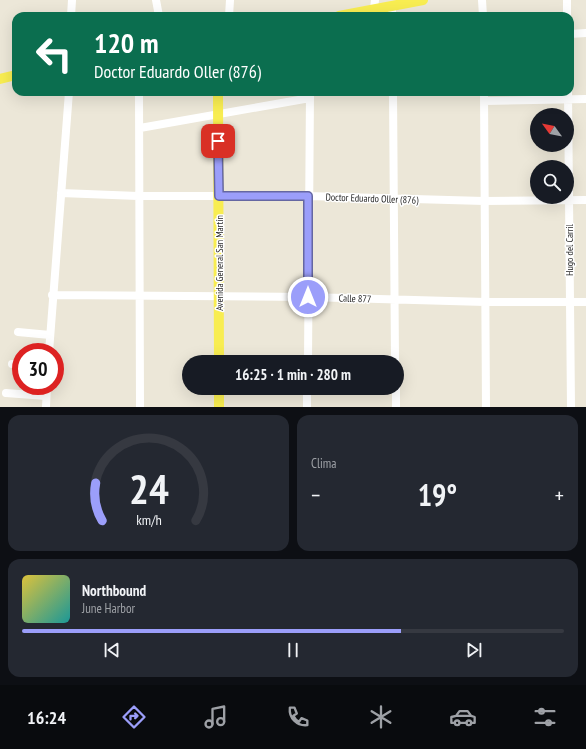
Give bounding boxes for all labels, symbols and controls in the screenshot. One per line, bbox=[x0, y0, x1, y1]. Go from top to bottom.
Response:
text: 120 m bbox=[94, 24, 158, 61]
icon: left bbox=[28, 28, 80, 80]
text: Doctor Eduardo Oller (876) bbox=[94, 60, 261, 83]
north arrow bbox=[530, 108, 574, 152]
map controls bbox=[530, 108, 574, 204]
pin bbox=[201, 124, 235, 158]
icon: arrive bbox=[207, 130, 229, 152]
button: search bbox=[530, 160, 574, 204]
street label: Doctor Eduardo Oller (876) bbox=[325, 190, 419, 207]
street label: Avenida General San Martín bbox=[213, 215, 226, 311]
street label: Hugo del Carril bbox=[563, 223, 576, 276]
position arrow bbox=[287, 276, 329, 318]
street label: Calle 877 bbox=[338, 291, 372, 306]
speed limit sign: 30 bbox=[12, 343, 64, 395]
text: 16:25 · 1 min · 280 m bbox=[235, 365, 351, 384]
text: Clima bbox=[311, 455, 336, 472]
text: 24 bbox=[129, 462, 168, 515]
text: 19° bbox=[418, 475, 457, 514]
text: − bbox=[311, 481, 320, 509]
text: + bbox=[555, 481, 564, 509]
text: km/h bbox=[136, 510, 161, 529]
text: Northbound bbox=[82, 581, 146, 600]
text: June Harbor bbox=[82, 600, 135, 617]
icon: previous bbox=[101, 639, 123, 661]
icon: pause bbox=[282, 639, 304, 661]
icon: next bbox=[463, 639, 485, 661]
icon: directions bbox=[120, 703, 148, 731]
icon: music bbox=[202, 703, 230, 731]
icon: phone bbox=[284, 703, 312, 731]
icon: climate bbox=[367, 703, 395, 731]
icon: car bbox=[449, 703, 477, 731]
icon: filters bbox=[531, 703, 559, 731]
text: 16:24 bbox=[27, 706, 66, 729]

